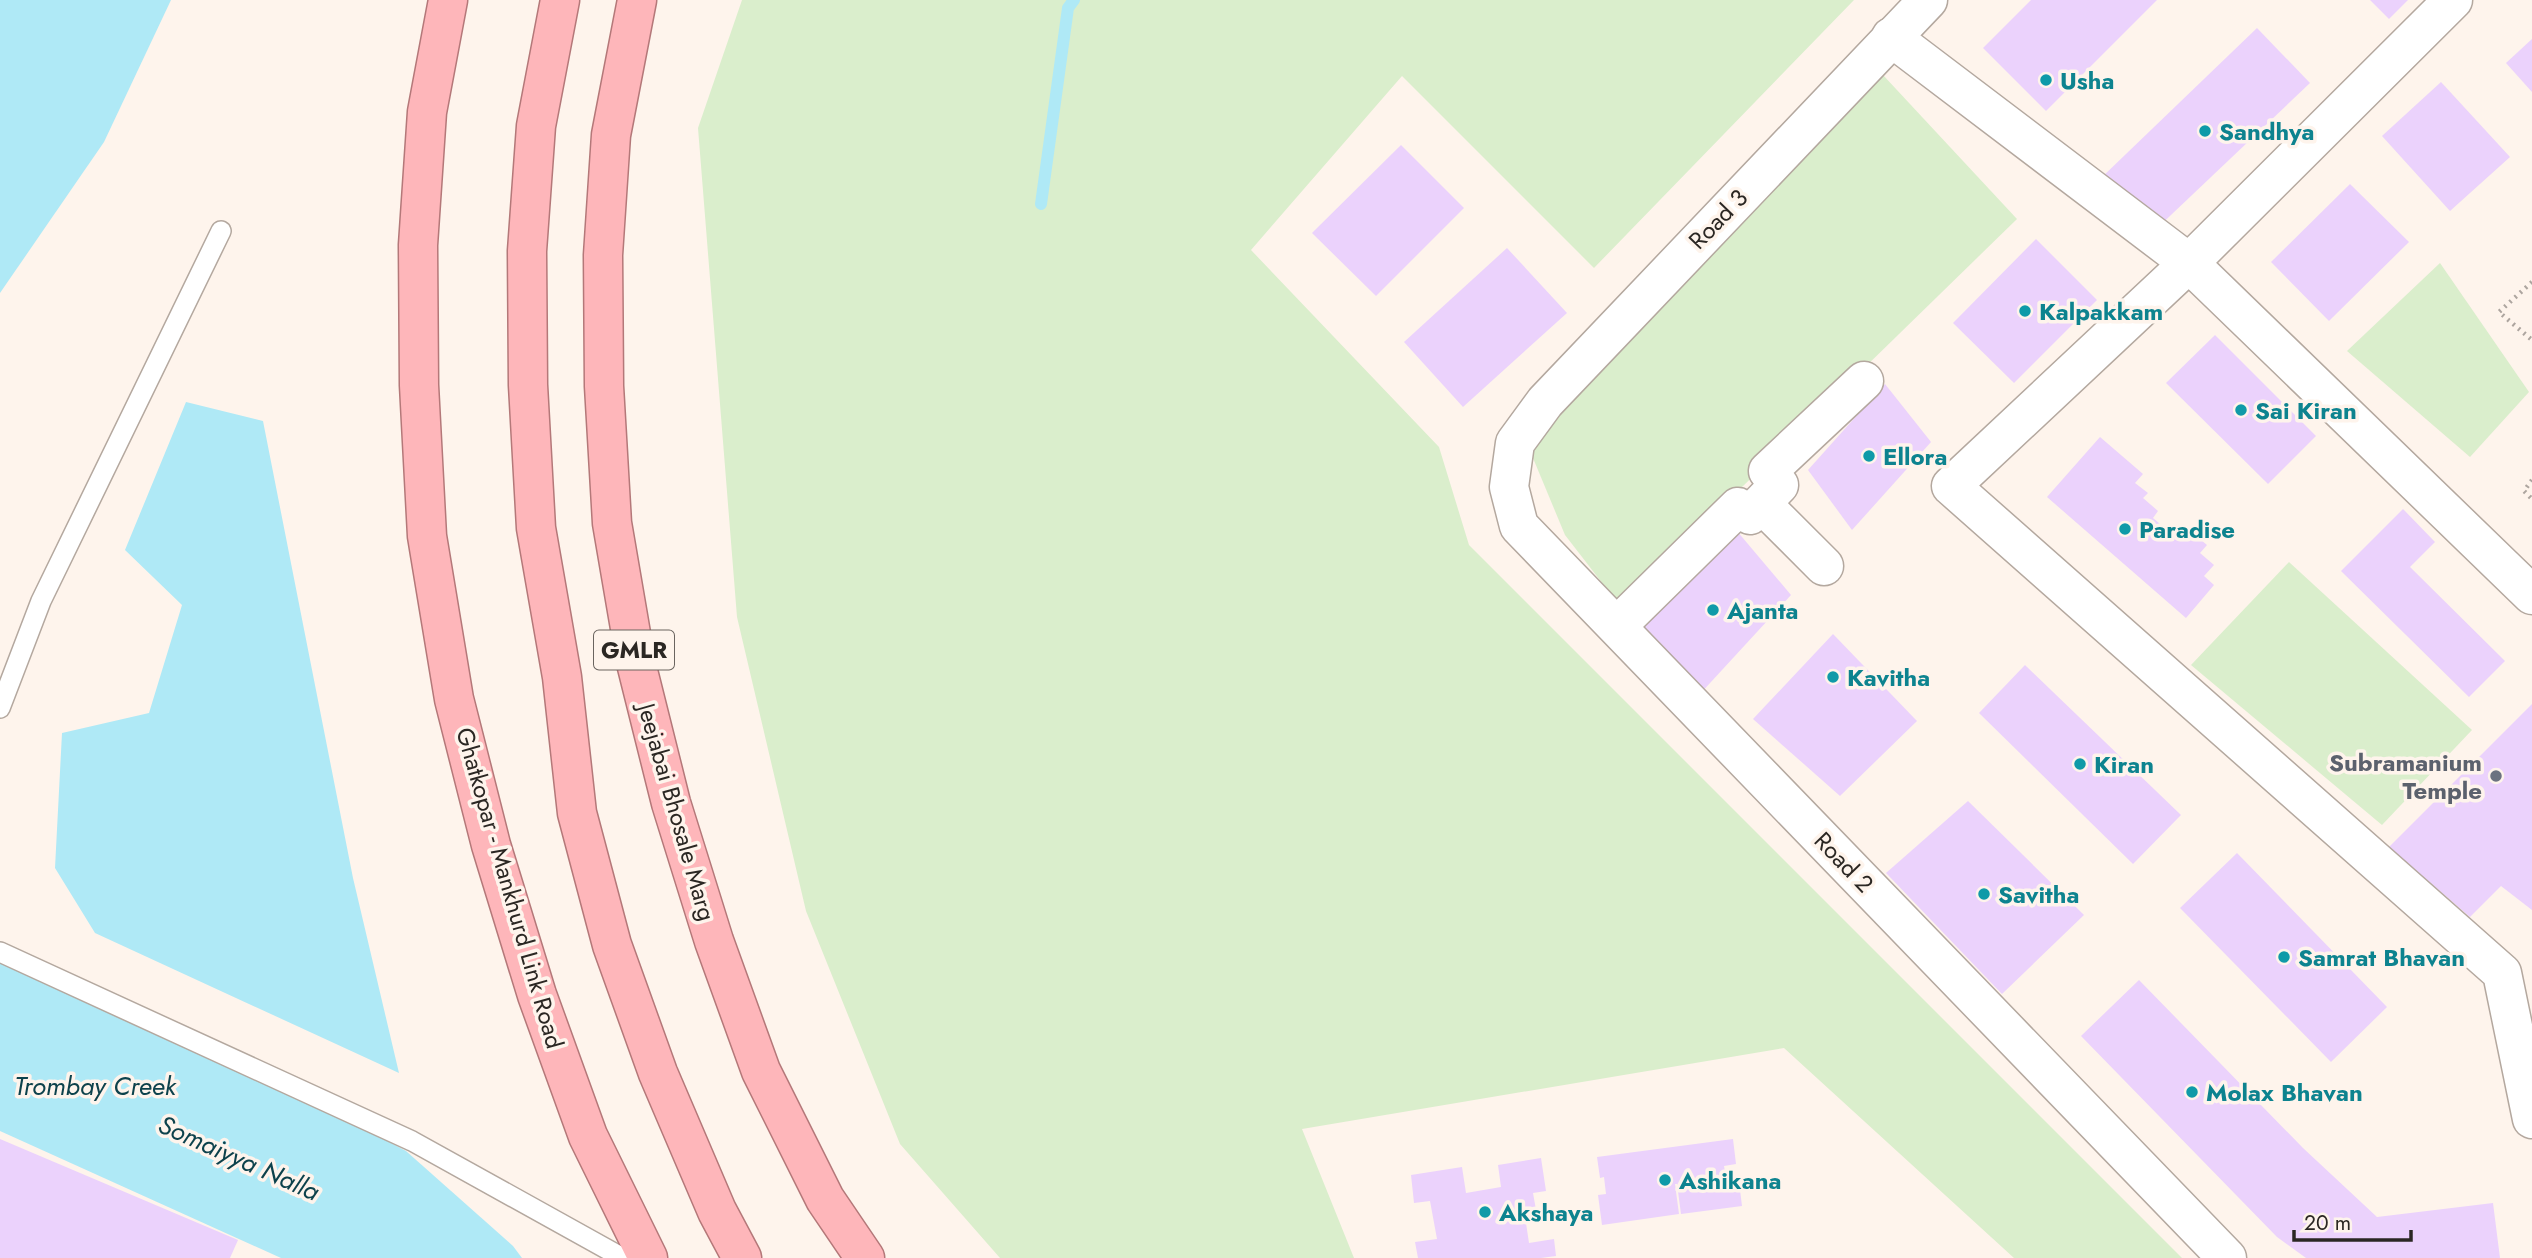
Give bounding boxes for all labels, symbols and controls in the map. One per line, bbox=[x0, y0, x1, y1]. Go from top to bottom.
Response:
place label: Usha bbox=[2060, 63, 2114, 98]
marker: Usha bbox=[2038, 72, 2054, 88]
place label: Sandhya bbox=[2219, 114, 2315, 149]
marker: Sandhya bbox=[2197, 123, 2213, 139]
street label: Road 3 bbox=[1680, 181, 1756, 257]
place label: Kalpakkam bbox=[2039, 294, 2163, 329]
marker: Kalpakkam bbox=[2017, 303, 2033, 319]
place label: Sai Kiran bbox=[2255, 393, 2357, 428]
marker: Sai Kiran bbox=[2233, 402, 2249, 418]
place label: Ellora bbox=[1883, 439, 1947, 474]
marker: Ellora bbox=[1861, 448, 1877, 464]
place label: Paradise bbox=[2139, 512, 2235, 547]
marker: Paradise bbox=[2117, 521, 2133, 537]
place label: Ajanta bbox=[1726, 593, 1798, 628]
marker: Ajanta bbox=[1705, 602, 1721, 618]
road number: GMLR bbox=[594, 630, 674, 670]
place label: Kavitha bbox=[1847, 660, 1930, 695]
marker: Kavitha bbox=[1825, 669, 1841, 685]
street label: Jeejabai Bhosale Marg bbox=[628, 696, 725, 925]
street label: Ghatkopar - Mankhurd Link Road bbox=[447, 723, 573, 1053]
place label: Subramanium Temple bbox=[2329, 745, 2482, 808]
place label: Kiran bbox=[2094, 747, 2154, 782]
marker: Kiran bbox=[2072, 756, 2088, 772]
marker: Subramanium Temple bbox=[2488, 768, 2504, 784]
street label: Road 2 bbox=[1806, 824, 1882, 900]
place label: Savitha bbox=[1998, 877, 2079, 912]
marker: Savitha bbox=[1976, 886, 1992, 902]
place label: Samrat Bhavan bbox=[2298, 940, 2465, 975]
marker: Samrat Bhavan bbox=[2276, 949, 2292, 965]
water label: Trombay Creek bbox=[14, 1067, 178, 1105]
place label: Molax Bhavan bbox=[2206, 1075, 2363, 1110]
marker: Molax Bhavan bbox=[2184, 1084, 2200, 1100]
water label: Somaiyya Nalla bbox=[152, 1105, 326, 1211]
place label: Ashikana bbox=[1678, 1163, 1781, 1198]
marker: Ashikana bbox=[1657, 1172, 1673, 1188]
place label: Akshaya bbox=[1498, 1195, 1593, 1230]
scale bar bbox=[2294, 1198, 2411, 1242]
marker: Akshaya bbox=[1477, 1204, 1493, 1220]
text: 20 m bbox=[2304, 1208, 2351, 1238]

